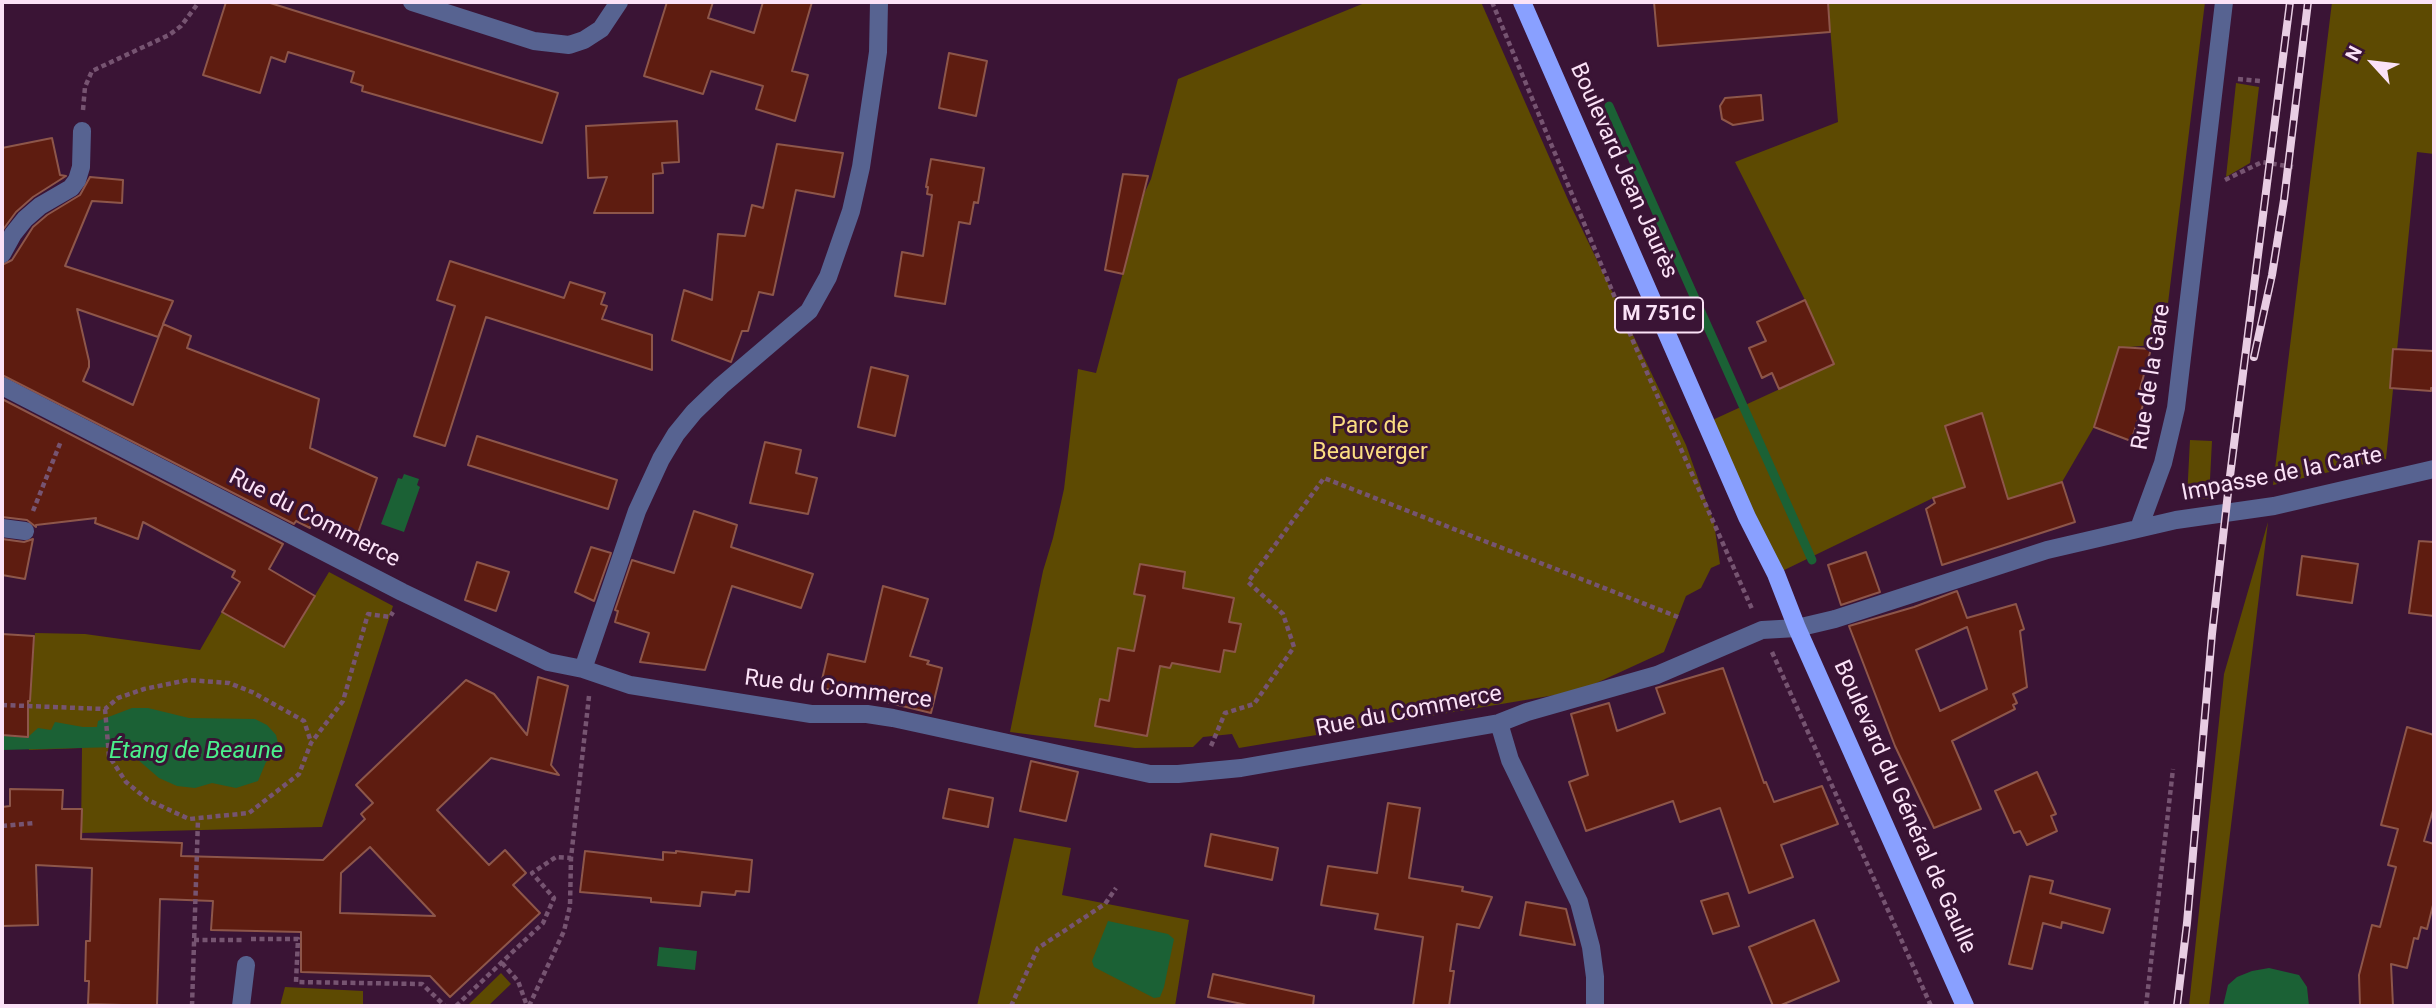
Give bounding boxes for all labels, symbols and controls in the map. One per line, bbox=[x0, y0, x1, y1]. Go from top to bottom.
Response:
north arrow bbox=[2338, 28, 2408, 98]
text: N bbox=[2341, 42, 2367, 64]
street label: Boulevard Jean Jaurès bbox=[1563, 59, 1683, 283]
road number: M 751C bbox=[1615, 298, 1703, 332]
street label: Rue de la Gare bbox=[2127, 302, 2177, 452]
park label: Parc de Beauverger bbox=[1312, 413, 1428, 467]
street label: Impasse de la Carte bbox=[2179, 442, 2385, 508]
street label: Rue du Commerce bbox=[224, 464, 404, 574]
street label: Boulevard du Général de Gaulle bbox=[1827, 656, 1981, 958]
street label: Rue du Commerce bbox=[743, 665, 933, 715]
street label: Rue du Commerce bbox=[1314, 680, 1504, 744]
water label: Étang de Beaune bbox=[109, 738, 283, 766]

